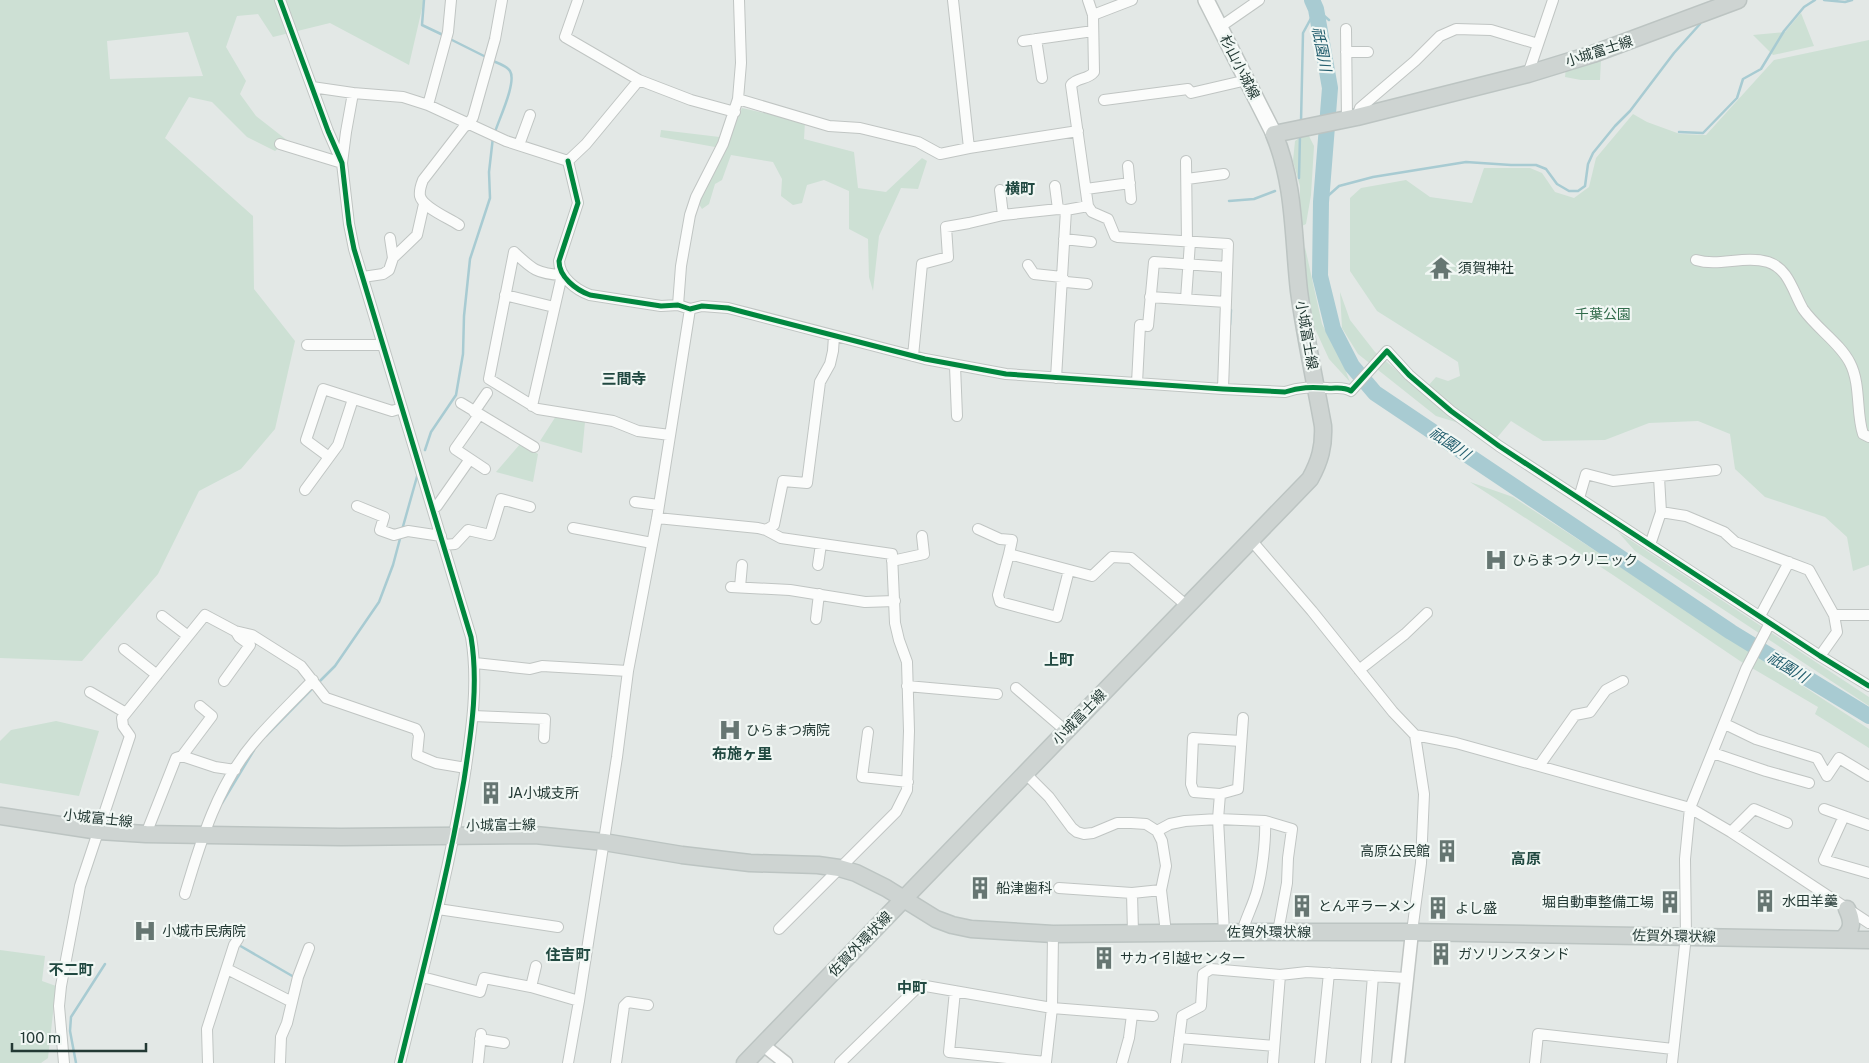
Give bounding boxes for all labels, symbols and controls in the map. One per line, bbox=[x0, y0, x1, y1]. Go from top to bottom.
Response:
water label: 祇園川 bbox=[1309, 25, 1335, 75]
street label: 杉山小城線 bbox=[1217, 32, 1263, 102]
street label: 小城富士線 bbox=[1563, 33, 1635, 69]
district label: 横町 bbox=[1005, 180, 1035, 197]
temple icon: 須賀神社 bbox=[1428, 255, 1454, 281]
place label: 須賀神社 bbox=[1458, 260, 1514, 276]
street label: 小城富士線 bbox=[1293, 299, 1321, 371]
park label: 千葉公園 bbox=[1575, 306, 1631, 322]
district label: 三間寺 bbox=[601, 370, 647, 387]
water label: 祇園川 bbox=[1427, 423, 1475, 464]
hospital icon: ひらまつクリニック bbox=[1483, 547, 1509, 573]
place label: ひらまつクリニック bbox=[1512, 552, 1638, 568]
water label: 祇園川 bbox=[1764, 648, 1813, 687]
district label: 上町 bbox=[1044, 651, 1074, 668]
street label: 小城富士線 bbox=[1049, 686, 1109, 748]
hospital icon: ひらまつ病院 bbox=[717, 717, 743, 743]
place label: ひらまつ病院 bbox=[746, 722, 830, 738]
district label: 布施ヶ里 bbox=[712, 745, 772, 762]
building icon: JA小城支所 bbox=[478, 780, 504, 806]
place label: JA小城支所 bbox=[508, 785, 579, 801]
street label: 小城富士線 bbox=[62, 806, 134, 830]
street label: 小城富士線 bbox=[466, 816, 536, 834]
building icon: 高原公民館 bbox=[1434, 838, 1460, 864]
place label: 高原公民館 bbox=[1360, 843, 1430, 859]
district label: 高原 bbox=[1511, 850, 1541, 867]
building icon: 船津歯科 bbox=[967, 875, 993, 901]
place label: 船津歯科 bbox=[996, 880, 1052, 896]
building icon: 水田羊羹 bbox=[1752, 888, 1778, 914]
building icon: 堀自動車整備工場 bbox=[1657, 889, 1683, 915]
building icon: とん平ラーメン bbox=[1289, 893, 1315, 919]
place label: 水田羊羹 bbox=[1782, 893, 1838, 909]
place label: 堀自動車整備工場 bbox=[1542, 894, 1654, 910]
building icon: よし盛 bbox=[1425, 895, 1451, 921]
place label: とん平ラーメン bbox=[1318, 898, 1415, 914]
place label: よし盛 bbox=[1455, 900, 1497, 916]
street label: 佐賀外環状線 bbox=[825, 908, 895, 980]
hospital icon: 小城市民病院 bbox=[132, 918, 158, 944]
place label: 小城市民病院 bbox=[162, 923, 246, 939]
street label: 佐賀外環状線 bbox=[1227, 924, 1311, 940]
street label: 佐賀外環状線 bbox=[1632, 927, 1716, 945]
building icon: ガソリンスタンド bbox=[1428, 941, 1454, 967]
building icon: サカイ引越センター bbox=[1091, 945, 1117, 971]
district label: 住吉町 bbox=[545, 946, 591, 963]
place label: ガソリンスタンド bbox=[1458, 946, 1570, 962]
place label: サカイ引越センター bbox=[1120, 950, 1246, 966]
district label: 不二町 bbox=[48, 961, 94, 978]
district label: 中町 bbox=[897, 979, 927, 996]
scale bar bbox=[12, 1020, 146, 1052]
text: 100 m bbox=[20, 1029, 61, 1046]

